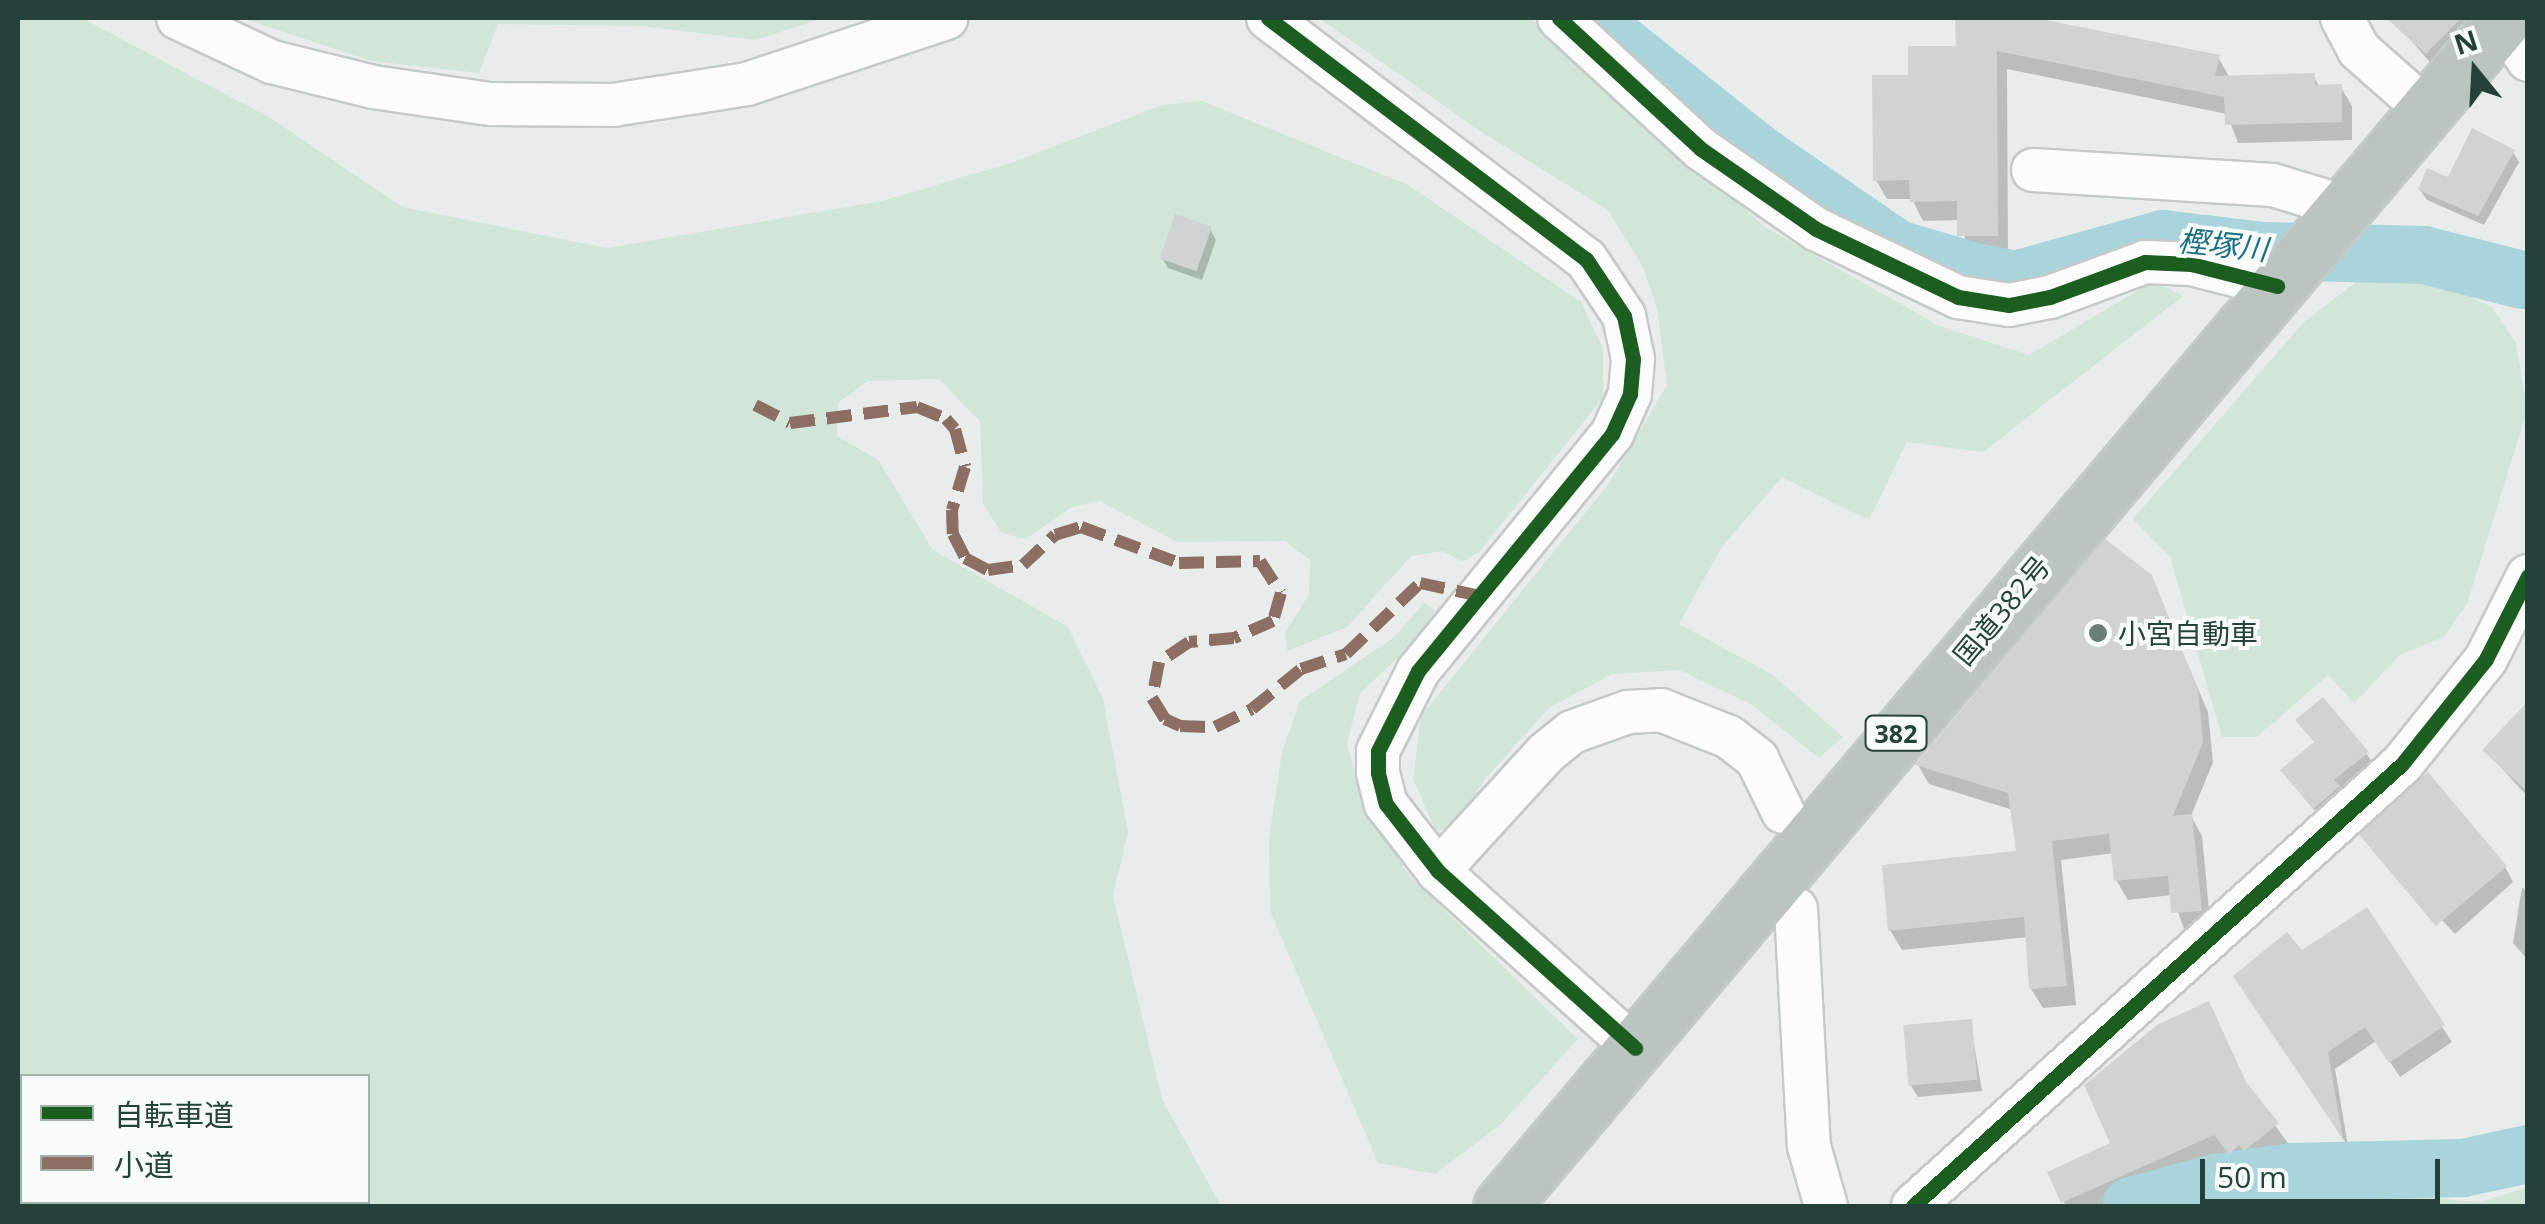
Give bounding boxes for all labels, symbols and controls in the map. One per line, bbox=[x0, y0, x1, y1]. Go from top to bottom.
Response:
north arrow bbox=[2425, 20, 2525, 120]
text: N bbox=[2449, 20, 2482, 63]
water label: 樫塚川 bbox=[2176, 222, 2270, 268]
street label: 国道382号 bbox=[1946, 549, 2056, 671]
place label: 小宮自動車 bbox=[2118, 616, 2258, 650]
marker: 小宮自動車 bbox=[2087, 622, 2109, 644]
road number: 382 bbox=[1864, 713, 1928, 753]
legend bbox=[20, 1074, 370, 1204]
text: 自転車道 bbox=[114, 1094, 234, 1135]
scale bar bbox=[2205, 1139, 2445, 1201]
text: 小道 bbox=[114, 1144, 174, 1185]
text: 50 m bbox=[2217, 1156, 2287, 1197]

